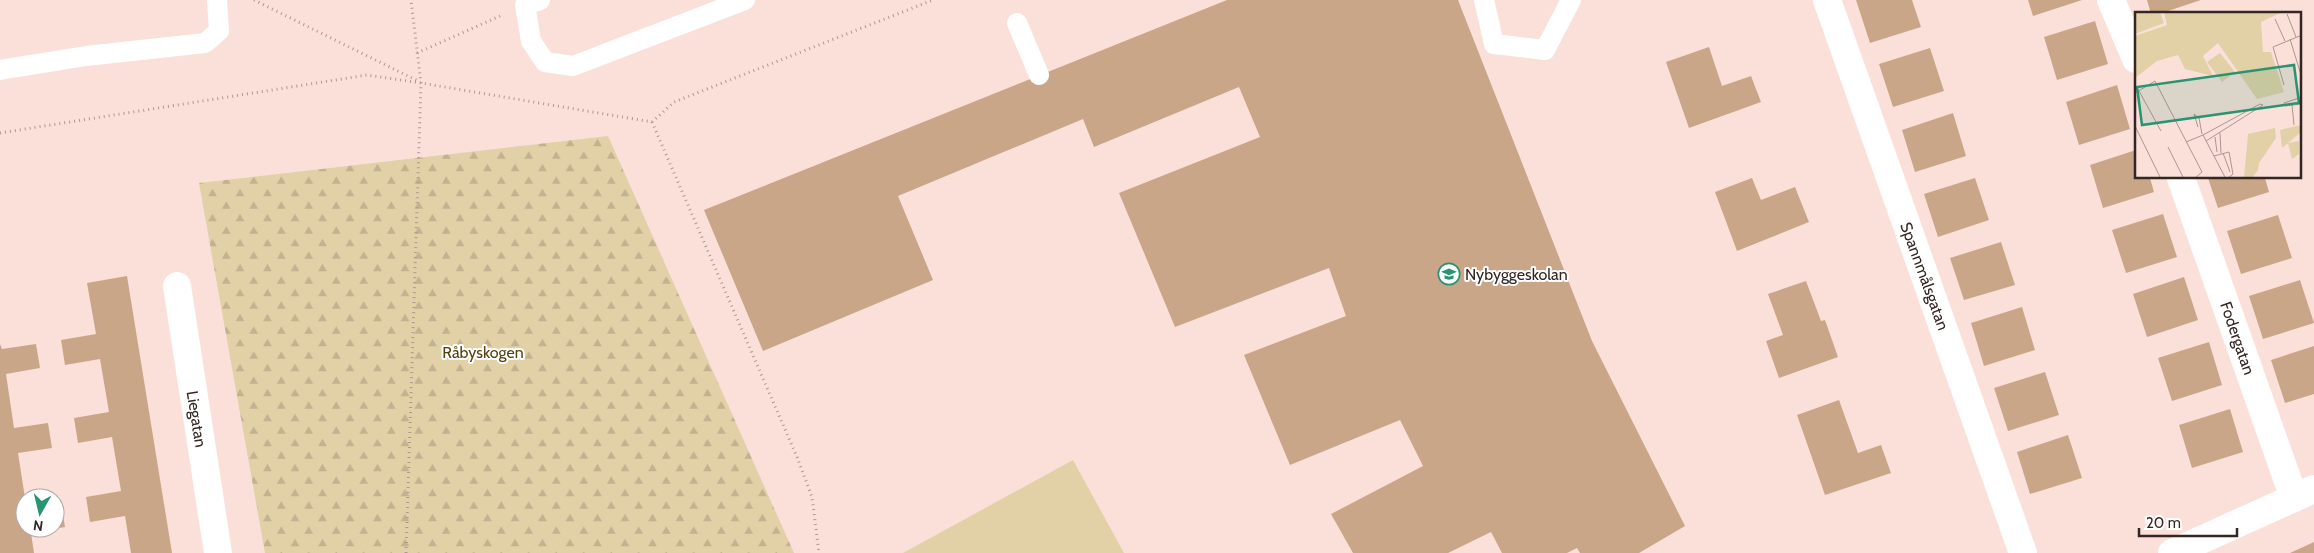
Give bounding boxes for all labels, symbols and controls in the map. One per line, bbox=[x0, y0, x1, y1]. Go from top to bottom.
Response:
inset map bbox=[2135, 12, 2302, 179]
street label: Spannmålsgatan bbox=[1896, 220, 1953, 333]
school or university icon: Nybyggeskolan bbox=[1437, 262, 1461, 286]
place label: Nybyggeskolan bbox=[1465, 265, 1568, 284]
street label: Fodergatan bbox=[2216, 299, 2259, 377]
park label: Råbyskogen bbox=[442, 343, 524, 362]
street label: Liegatan bbox=[183, 389, 210, 449]
north arrow bbox=[15, 488, 65, 538]
scale bar bbox=[2139, 506, 2236, 538]
text: 20 m bbox=[2146, 514, 2181, 532]
text: N bbox=[32, 516, 44, 535]

